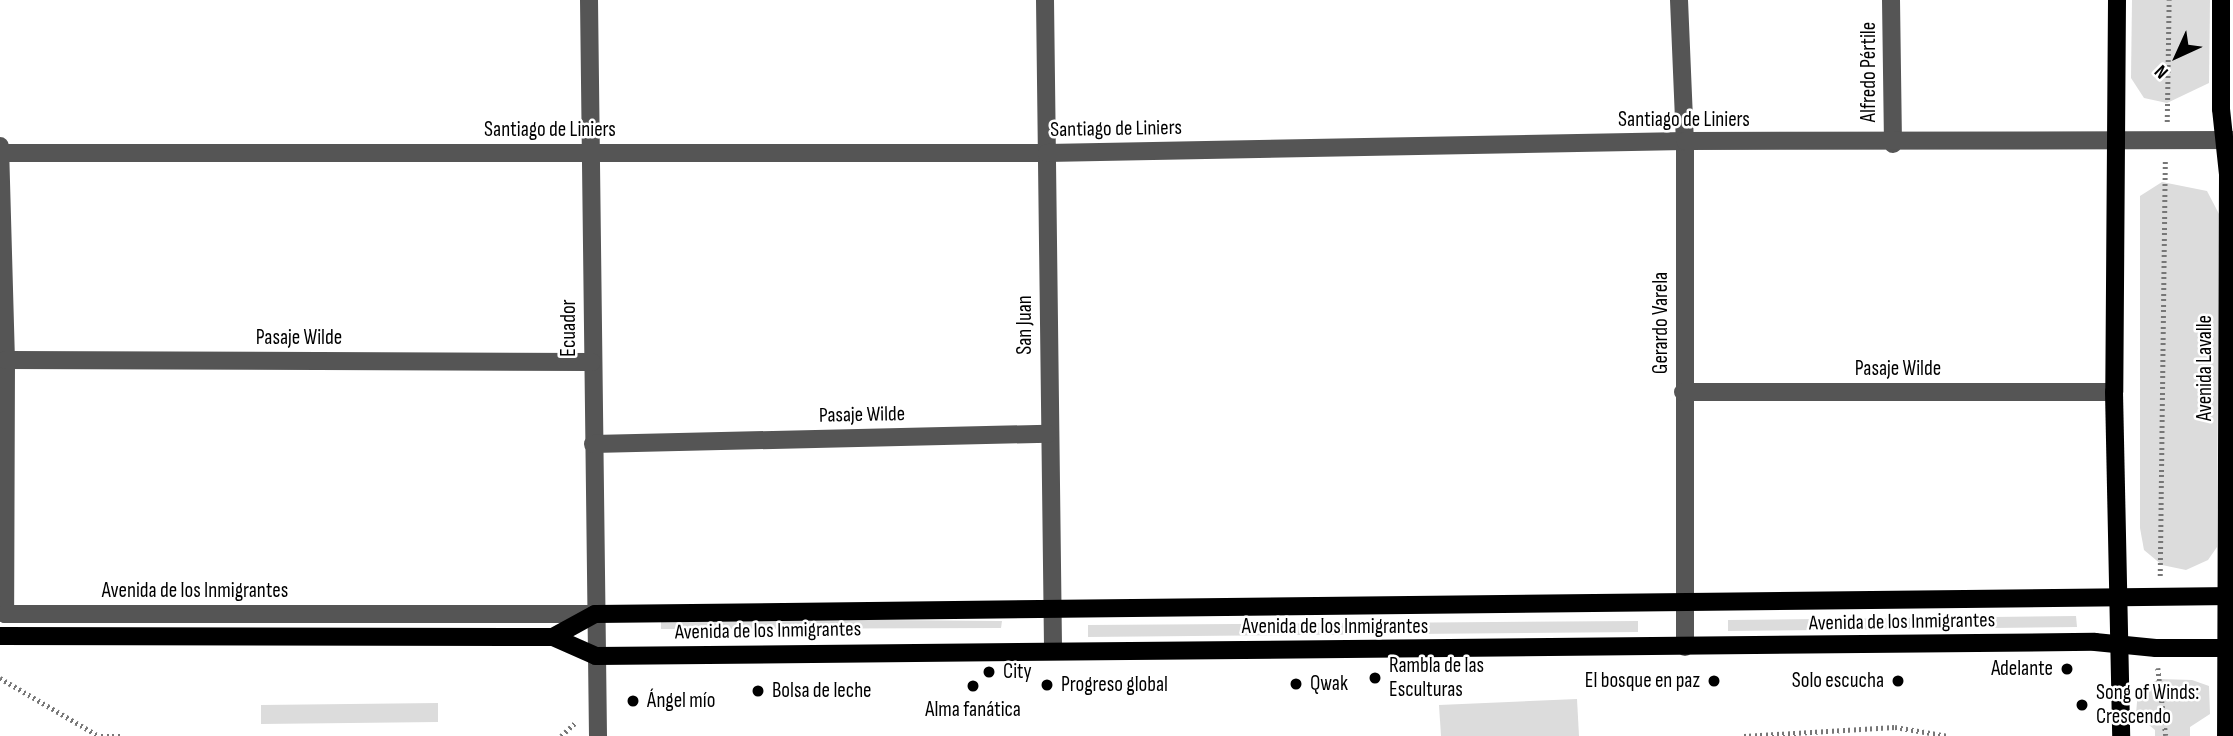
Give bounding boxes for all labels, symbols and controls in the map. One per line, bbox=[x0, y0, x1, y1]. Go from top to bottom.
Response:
north arrow bbox=[2142, 21, 2212, 91]
street label: Alfredo Pértile bbox=[1856, 22, 1882, 122]
text: N bbox=[2150, 59, 2174, 83]
street label: Santiago de Liniers bbox=[1618, 107, 1750, 133]
street label: Santiago de Liniers bbox=[1050, 115, 1182, 143]
street label: Santiago de Liniers bbox=[484, 117, 616, 143]
street label: Gerardo Varela bbox=[1648, 272, 1674, 374]
street label: San Juan bbox=[1012, 295, 1038, 355]
street label: Ecuador bbox=[556, 299, 582, 357]
street label: Avenida Lavalle bbox=[2192, 315, 2218, 421]
street label: Pasaje Wilde bbox=[256, 325, 342, 351]
street label: Pasaje Wilde bbox=[1855, 356, 1941, 382]
street label: Pasaje Wilde bbox=[819, 402, 905, 428]
street label: Avenida de los Inmigrantes bbox=[102, 578, 288, 604]
street label: Avenida de los Inmigrantes bbox=[1809, 608, 1995, 636]
street label: Avenida de los Inmigrantes bbox=[1242, 614, 1428, 640]
street label: Avenida de los Inmigrantes bbox=[675, 617, 861, 645]
place label: Rambla de las Esculturas bbox=[1389, 653, 1484, 703]
place label: Adelante bbox=[1991, 656, 2053, 682]
place label: City bbox=[1003, 659, 1032, 685]
marker: Adelante bbox=[2059, 661, 2075, 677]
marker: City bbox=[981, 664, 997, 680]
place label: El bosque en paz bbox=[1585, 668, 1700, 694]
place label: Solo escucha bbox=[1792, 668, 1884, 694]
marker: Rambla de las Esculturas bbox=[1367, 670, 1383, 686]
place label: Qwak bbox=[1310, 671, 1348, 697]
place label: Progreso global bbox=[1061, 672, 1168, 698]
marker: El bosque en paz bbox=[1706, 673, 1722, 689]
marker: Solo escucha bbox=[1890, 673, 1906, 689]
marker: Qwak bbox=[1288, 676, 1304, 692]
marker: Progreso global bbox=[1039, 677, 1055, 693]
place label: Bolsa de leche bbox=[772, 678, 872, 704]
marker: Alma fanática bbox=[965, 678, 981, 694]
place label: Song of Winds: Crescendo bbox=[2096, 680, 2199, 730]
marker: Bolsa de leche bbox=[750, 683, 766, 699]
place label: Ángel mío bbox=[647, 688, 715, 714]
marker: Ángel mío bbox=[625, 693, 641, 709]
place label: Alma fanática bbox=[925, 697, 1021, 723]
marker: Song of Winds: Crescendo bbox=[2074, 697, 2090, 713]

